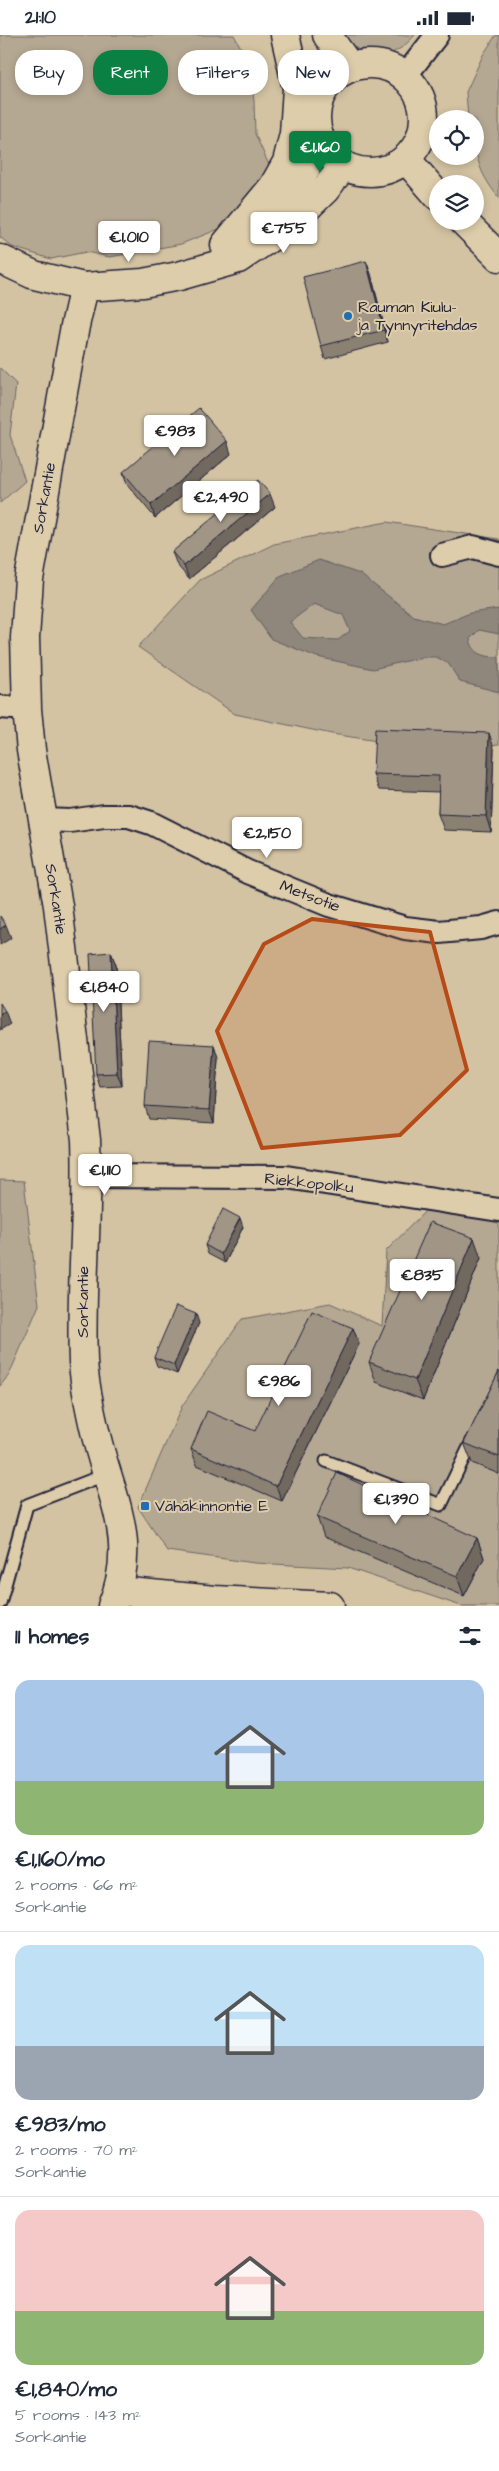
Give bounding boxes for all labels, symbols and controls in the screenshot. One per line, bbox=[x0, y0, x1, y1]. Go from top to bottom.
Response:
text: 21:10 bbox=[25, 4, 56, 31]
chip: Buy bbox=[15, 50, 83, 95]
chip: Rent bbox=[93, 50, 168, 95]
chip: Filters bbox=[178, 50, 268, 95]
chip: New bbox=[278, 50, 349, 95]
map controls bbox=[429, 110, 484, 230]
button: locate bbox=[429, 110, 484, 165]
pin: €1,160 bbox=[279, 131, 361, 173]
text: €1,160 bbox=[300, 136, 340, 158]
button: layers bbox=[429, 175, 484, 230]
pin: €755 bbox=[254, 211, 314, 254]
text: €755 bbox=[261, 217, 307, 239]
pin: €1,010 bbox=[88, 221, 170, 263]
text: €1,010 bbox=[109, 226, 149, 248]
place label: Rauman Kiulu- ja Tynnyritehdas bbox=[356, 296, 478, 337]
marker: Rauman Kiulu- ja Tynnyritehdas bbox=[342, 310, 354, 322]
pin: €983 bbox=[145, 415, 205, 457]
text: €983 bbox=[155, 420, 195, 442]
street label: Sorkantie bbox=[27, 460, 61, 535]
pin: €2,490 bbox=[180, 481, 262, 523]
text: €2,490 bbox=[194, 486, 248, 508]
pin: €2,150 bbox=[226, 817, 308, 859]
text: €2,150 bbox=[243, 822, 291, 844]
street label: Sorkantie bbox=[40, 862, 73, 936]
street label: Metsotie bbox=[277, 874, 344, 918]
pin: €1,840 bbox=[63, 971, 145, 1013]
text: €1,840 bbox=[80, 976, 128, 998]
pin: €1,110 bbox=[64, 1153, 146, 1196]
text: €1,110 bbox=[89, 1159, 121, 1181]
street label: Riekkopolku bbox=[263, 1167, 355, 1199]
pin: €835 bbox=[392, 1259, 452, 1301]
text: €835 bbox=[401, 1264, 443, 1286]
street label: Sorkantie bbox=[72, 1266, 94, 1338]
pin: €986 bbox=[249, 1365, 309, 1407]
text: €986 bbox=[258, 1370, 300, 1392]
pin: €1,390 bbox=[355, 1483, 437, 1525]
text: €1,390 bbox=[374, 1488, 418, 1510]
place label: Vähäkinnontie E bbox=[155, 1495, 268, 1517]
marker: Vähäkinnontie E bbox=[139, 1500, 151, 1512]
text: 11 homes bbox=[15, 1622, 89, 1651]
icon: filters bbox=[456, 1622, 484, 1650]
icon: home bbox=[205, 1712, 295, 1802]
text: €1,160/mo bbox=[15, 1845, 105, 1874]
text: 2 rooms · 66 m² bbox=[15, 1874, 138, 1896]
text: Sorkantie bbox=[15, 1896, 87, 1918]
icon: home bbox=[205, 1978, 295, 2068]
text: €983/mo bbox=[15, 2110, 106, 2139]
text: 2 rooms · 70 m² bbox=[15, 2139, 138, 2161]
text: Sorkantie bbox=[15, 2161, 87, 2183]
icon: home bbox=[205, 2243, 295, 2333]
text: €1,840/mo bbox=[15, 2375, 117, 2404]
text: 5 rooms · 143 m² bbox=[15, 2404, 141, 2426]
text: Sorkantie bbox=[15, 2426, 87, 2448]

